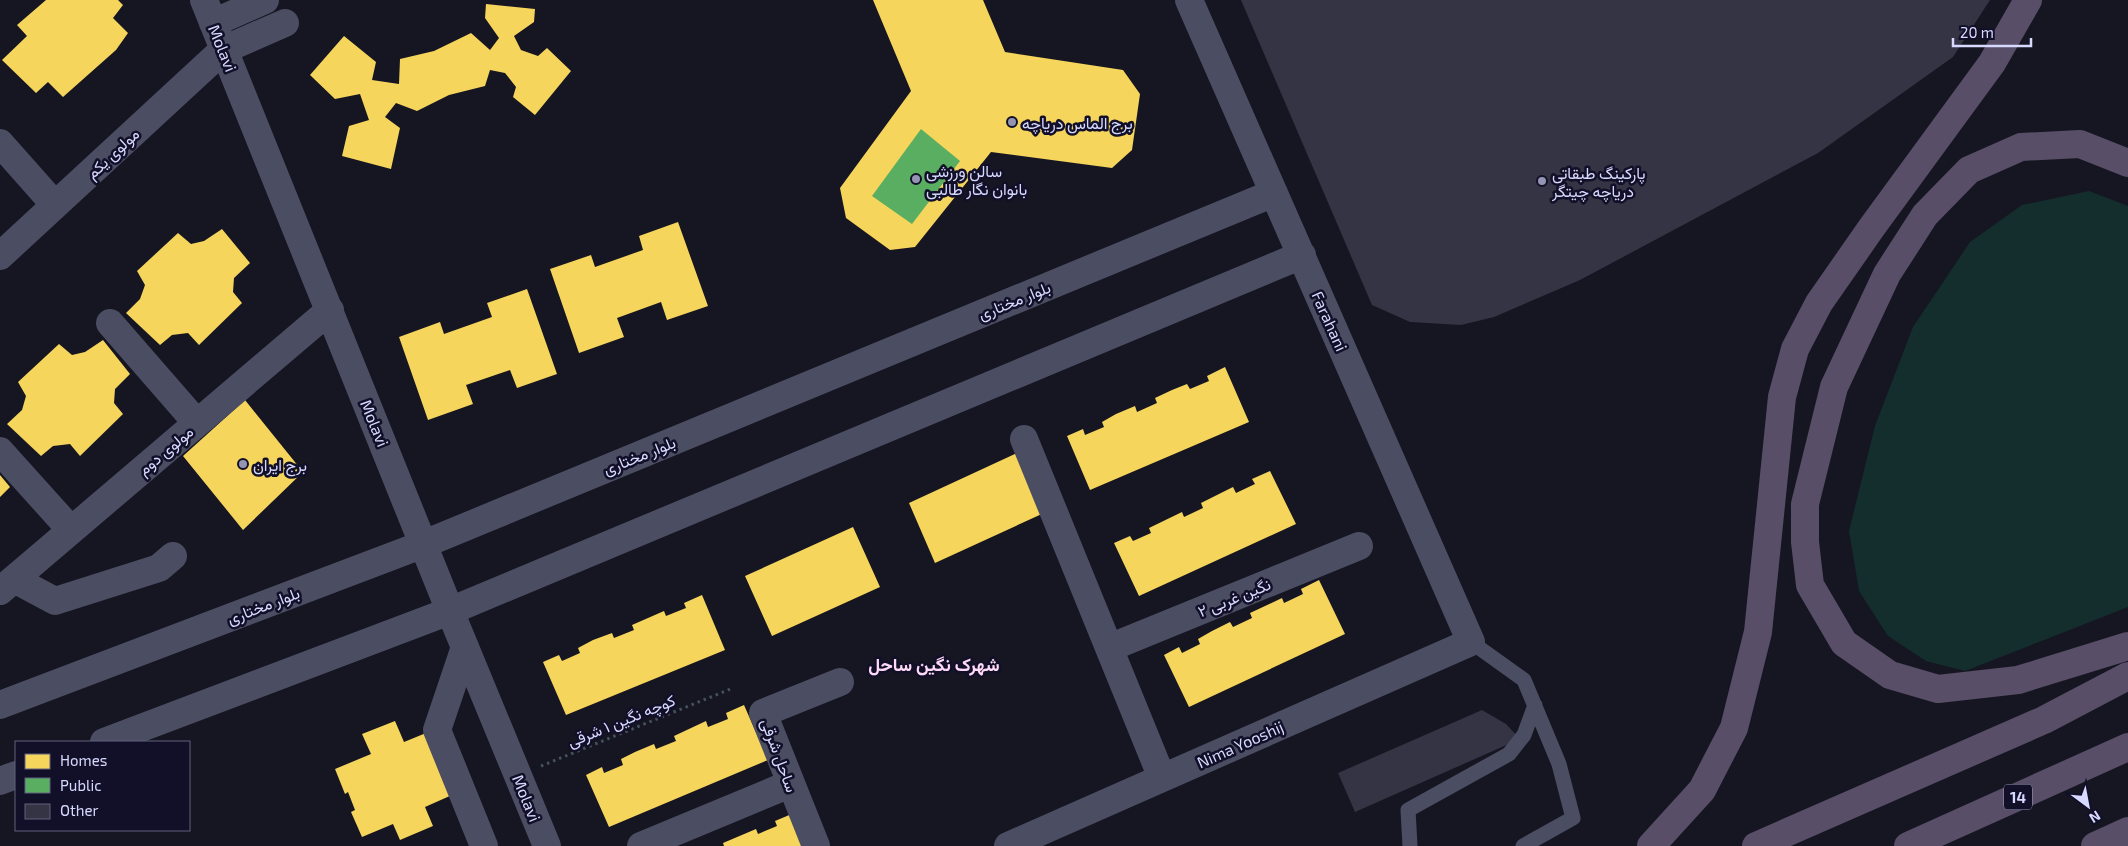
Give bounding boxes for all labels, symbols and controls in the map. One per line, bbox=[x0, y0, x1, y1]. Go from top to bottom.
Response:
scale bar bbox=[1953, 15, 2030, 47]
street label: Molavi bbox=[205, 22, 241, 74]
text: 20 m bbox=[1960, 23, 1994, 41]
place label: برج الماس دریاچه bbox=[1022, 113, 1133, 135]
marker: برج الماس دریاچه bbox=[1006, 116, 1018, 128]
street label: مولوی یکم bbox=[82, 124, 144, 184]
place label: سالن ورزشی بانوان نگار طالبی bbox=[926, 161, 1027, 200]
place label: پارکینگ طبقاتی دریاچه چیتگر bbox=[1551, 163, 1646, 203]
marker: سالن ورزشی بانوان نگار طالبی bbox=[910, 173, 922, 185]
marker: پارکینگ طبقاتی دریاچه چیتگر bbox=[1536, 175, 1548, 187]
street label: بلوار مختاری bbox=[975, 277, 1054, 325]
street label: Farahani bbox=[1308, 288, 1352, 354]
street label: Molavi bbox=[357, 397, 393, 449]
street label: مولوی دوم bbox=[133, 421, 198, 480]
street label: بلوار مختاری bbox=[600, 432, 679, 480]
place label: برج ایران bbox=[253, 455, 307, 477]
marker: برج ایران bbox=[237, 458, 249, 470]
street label: نگین غربی ۲ bbox=[1195, 574, 1274, 622]
street label: بلوار مختاری bbox=[224, 582, 303, 629]
district label: شهرک نگین ساحل bbox=[868, 653, 1000, 676]
street label: کوچه نگین ۱ شرقی bbox=[564, 690, 679, 753]
street label: ساحل شرقی bbox=[756, 715, 802, 795]
street label: Nima Yooshij bbox=[1194, 716, 1287, 772]
legend bbox=[15, 741, 190, 831]
text: Homes bbox=[60, 751, 107, 769]
street label: Molavi bbox=[509, 772, 545, 824]
text: Public bbox=[60, 776, 101, 794]
north arrow bbox=[2063, 781, 2113, 831]
road number: 14 bbox=[2004, 784, 2032, 810]
text: Other bbox=[60, 801, 99, 819]
text: N bbox=[2086, 808, 2104, 827]

